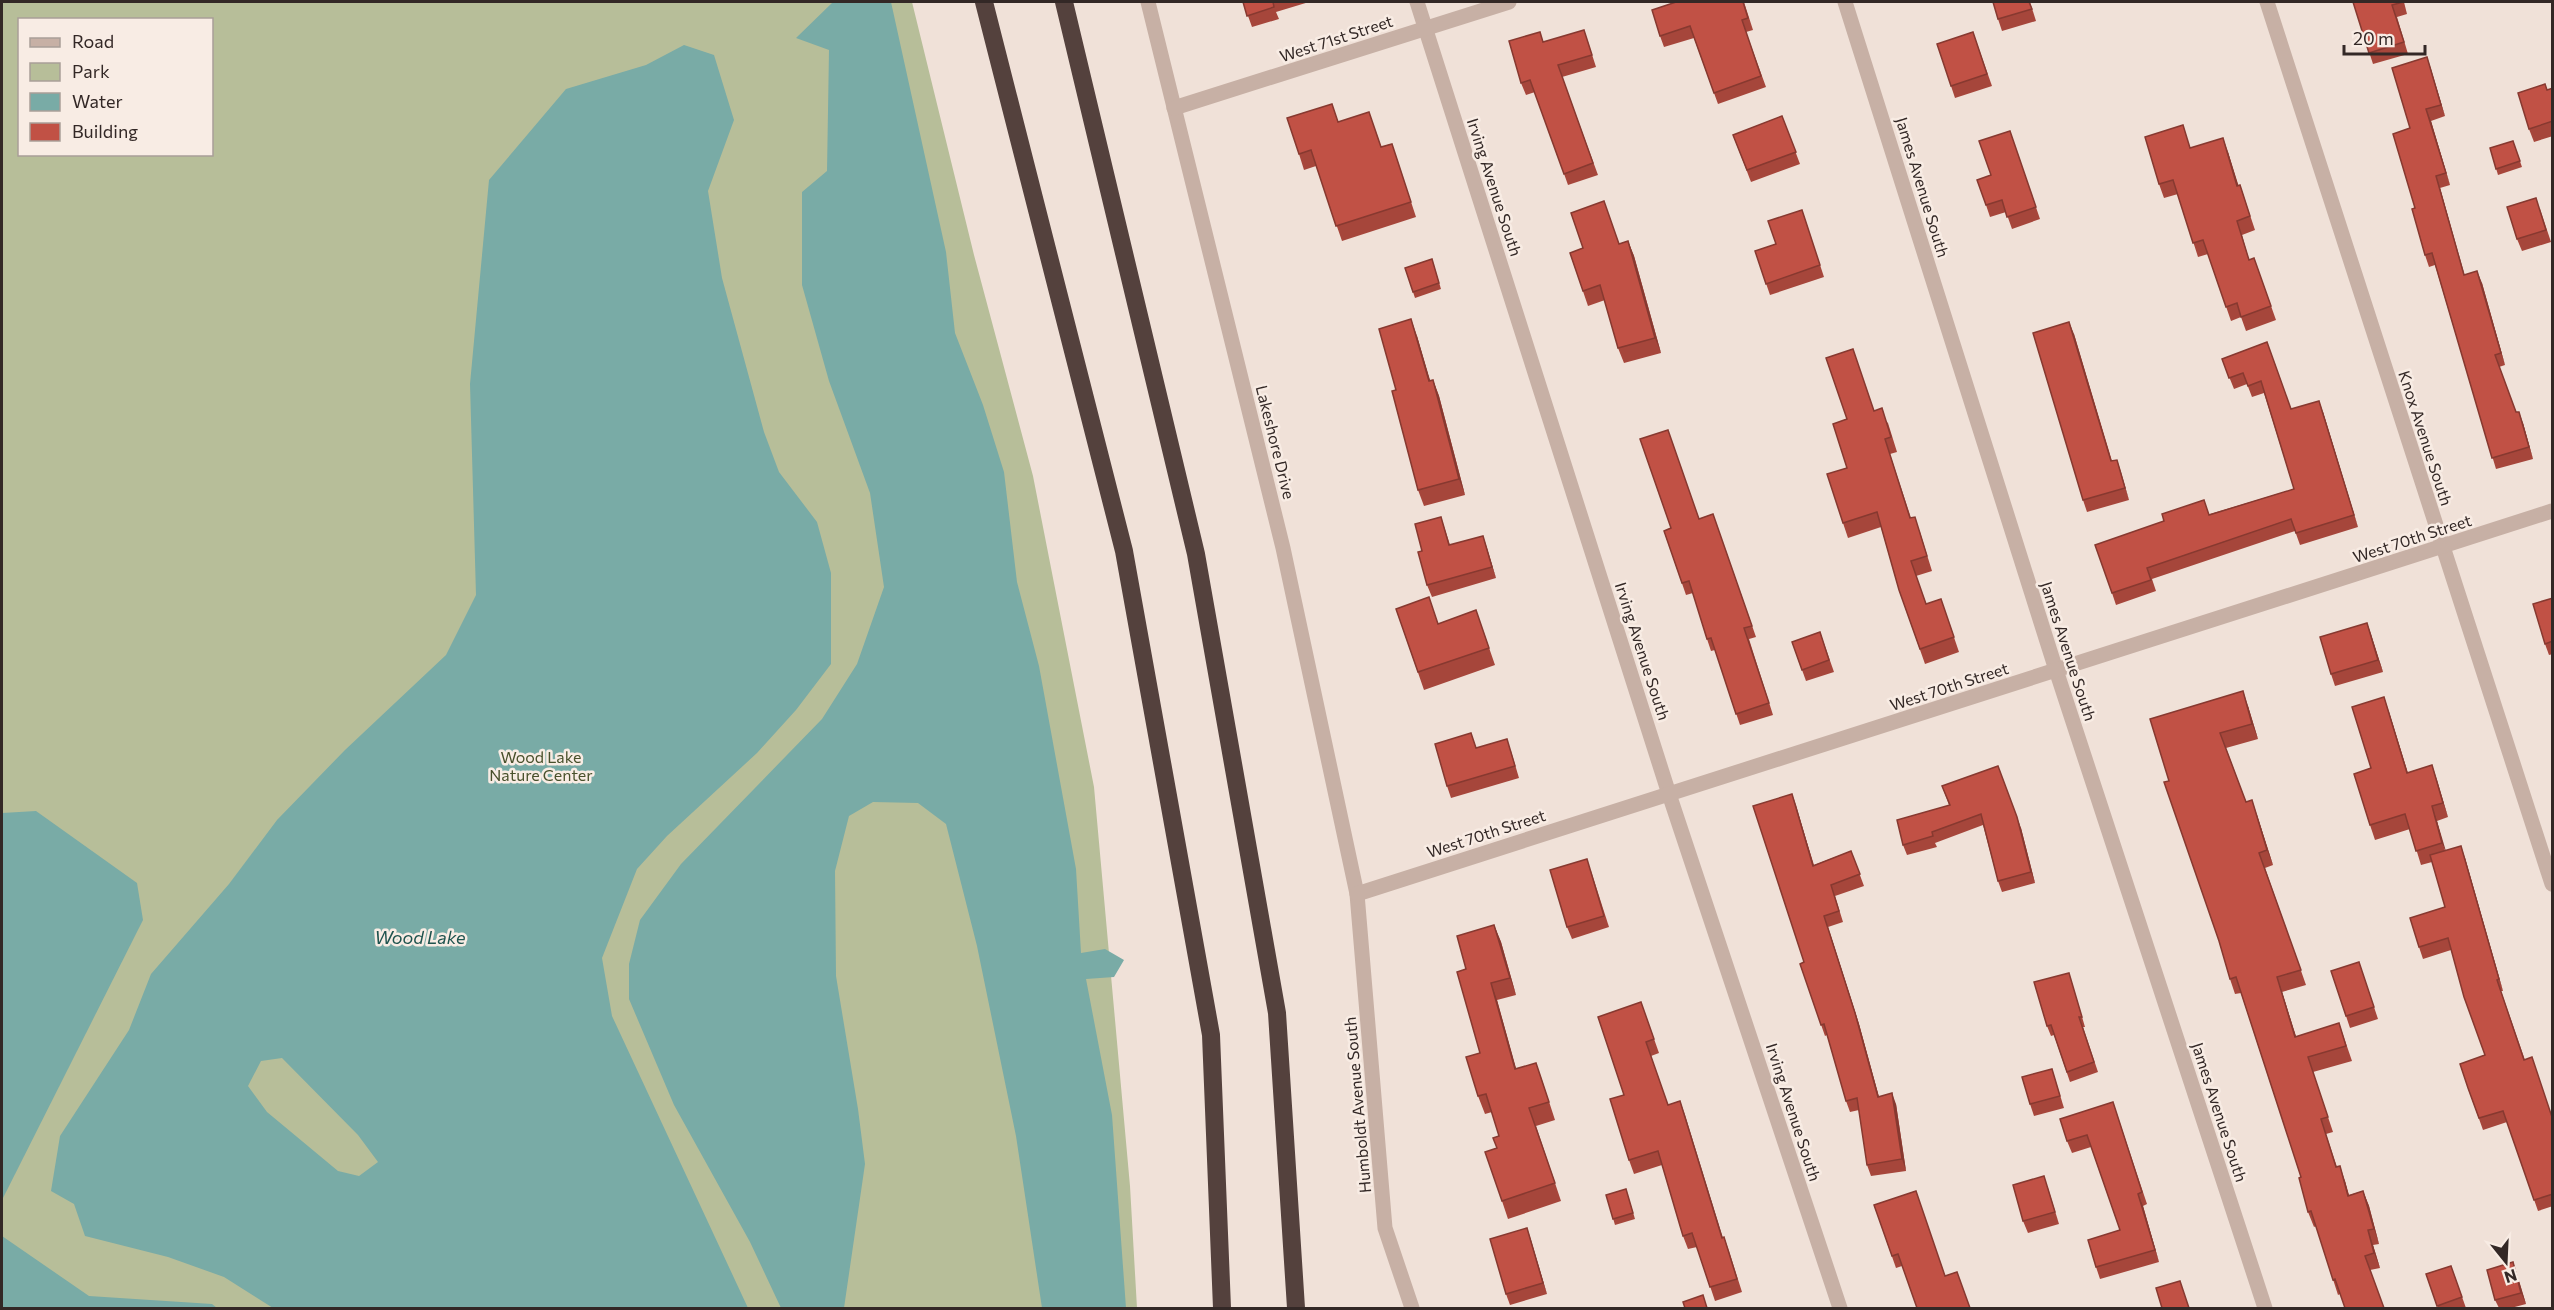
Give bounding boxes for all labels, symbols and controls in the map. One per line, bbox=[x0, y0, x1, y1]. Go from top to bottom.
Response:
street label: West 71st Street bbox=[1277, 11, 1395, 65]
legend bbox=[18, 18, 213, 156]
scale bar bbox=[2344, 18, 2425, 56]
text: 20 m bbox=[2353, 27, 2394, 49]
text: Road bbox=[72, 30, 114, 52]
text: Park bbox=[72, 60, 110, 82]
text: Water bbox=[72, 90, 123, 112]
street label: James Avenue South bbox=[1893, 115, 1953, 259]
street label: Irving Avenue South bbox=[1464, 116, 1526, 258]
text: Building bbox=[72, 120, 138, 142]
street label: Knox Avenue South bbox=[2395, 368, 2457, 508]
street label: Lakeshore Drive bbox=[1253, 383, 1299, 501]
street label: West 70th Street bbox=[2350, 510, 2474, 566]
street label: James Avenue South bbox=[2037, 579, 2101, 723]
street label: Irving Avenue South bbox=[1612, 580, 1674, 722]
street label: West 70th Street bbox=[1887, 658, 2011, 714]
park label: Wood Lake Nature Center bbox=[489, 747, 593, 784]
street label: West 70th Street bbox=[1424, 805, 1548, 861]
water label: Wood Lake bbox=[374, 926, 466, 948]
street label: Humboldt Avenue South bbox=[1340, 1016, 1374, 1194]
street label: James Avenue South bbox=[2188, 1040, 2252, 1184]
street label: Irving Avenue South bbox=[1763, 1041, 1825, 1183]
north arrow bbox=[2476, 1232, 2536, 1292]
text: N bbox=[2502, 1266, 2519, 1288]

